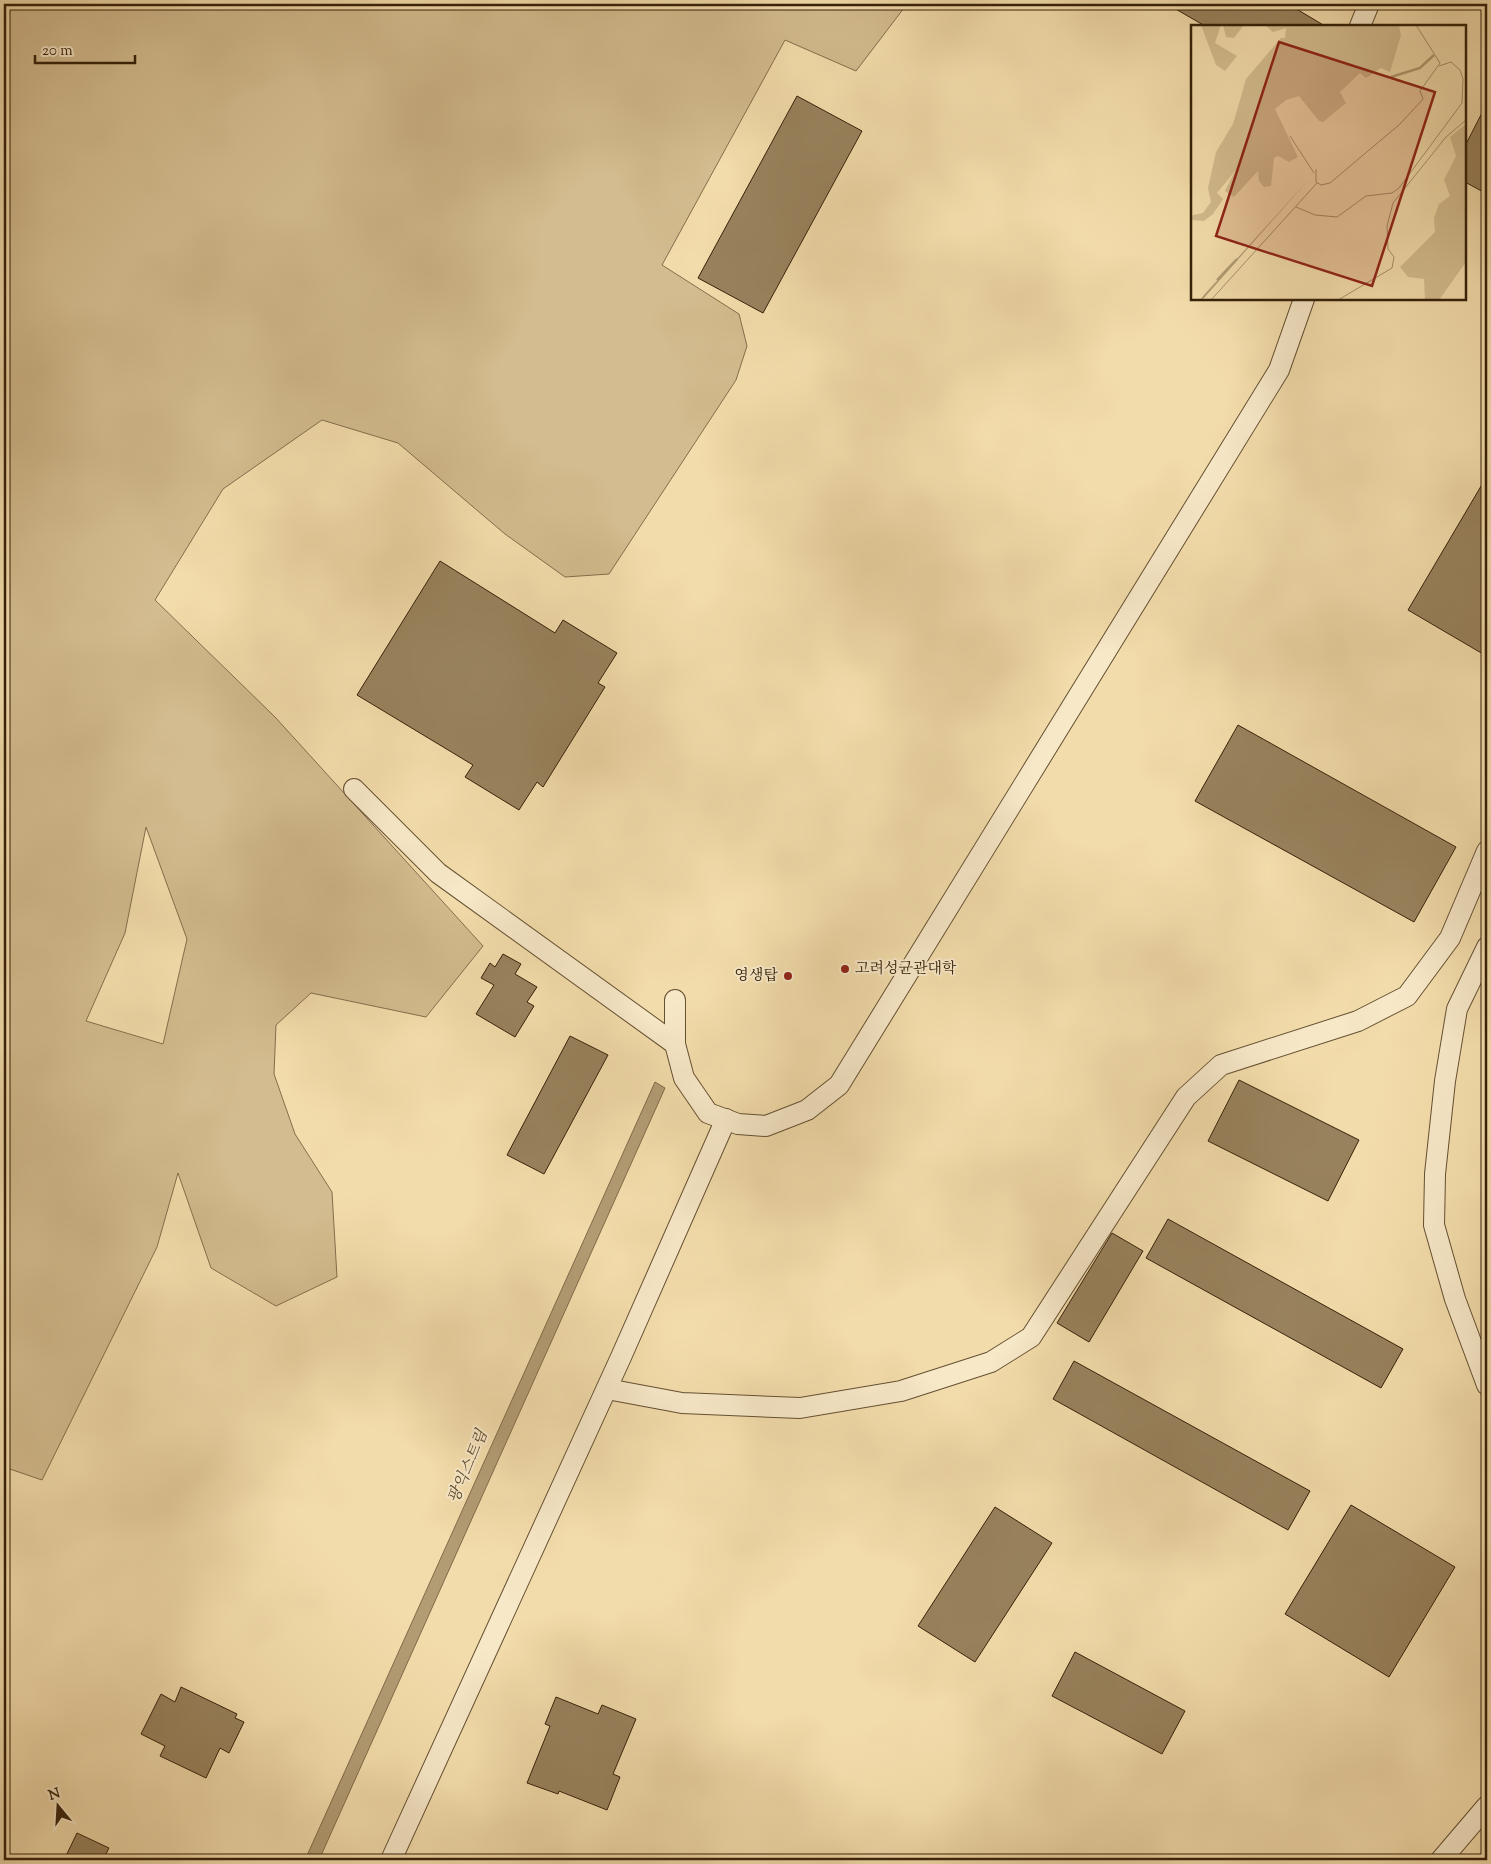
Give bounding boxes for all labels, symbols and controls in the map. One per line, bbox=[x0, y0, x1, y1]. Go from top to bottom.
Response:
inset map bbox=[1191, 25, 1466, 300]
scale bar bbox=[35, 32, 135, 64]
text: 20 m bbox=[42, 41, 73, 62]
place label: 고려성균관대학 bbox=[855, 959, 957, 980]
marker: 고려성균관대학 bbox=[839, 963, 851, 975]
place label: 영생탑 bbox=[735, 966, 778, 987]
marker: 영생탑 bbox=[782, 970, 794, 982]
water label: 팡익스트림 bbox=[443, 1426, 495, 1507]
north arrow bbox=[32, 1782, 82, 1832]
text: N bbox=[46, 1784, 63, 1807]

